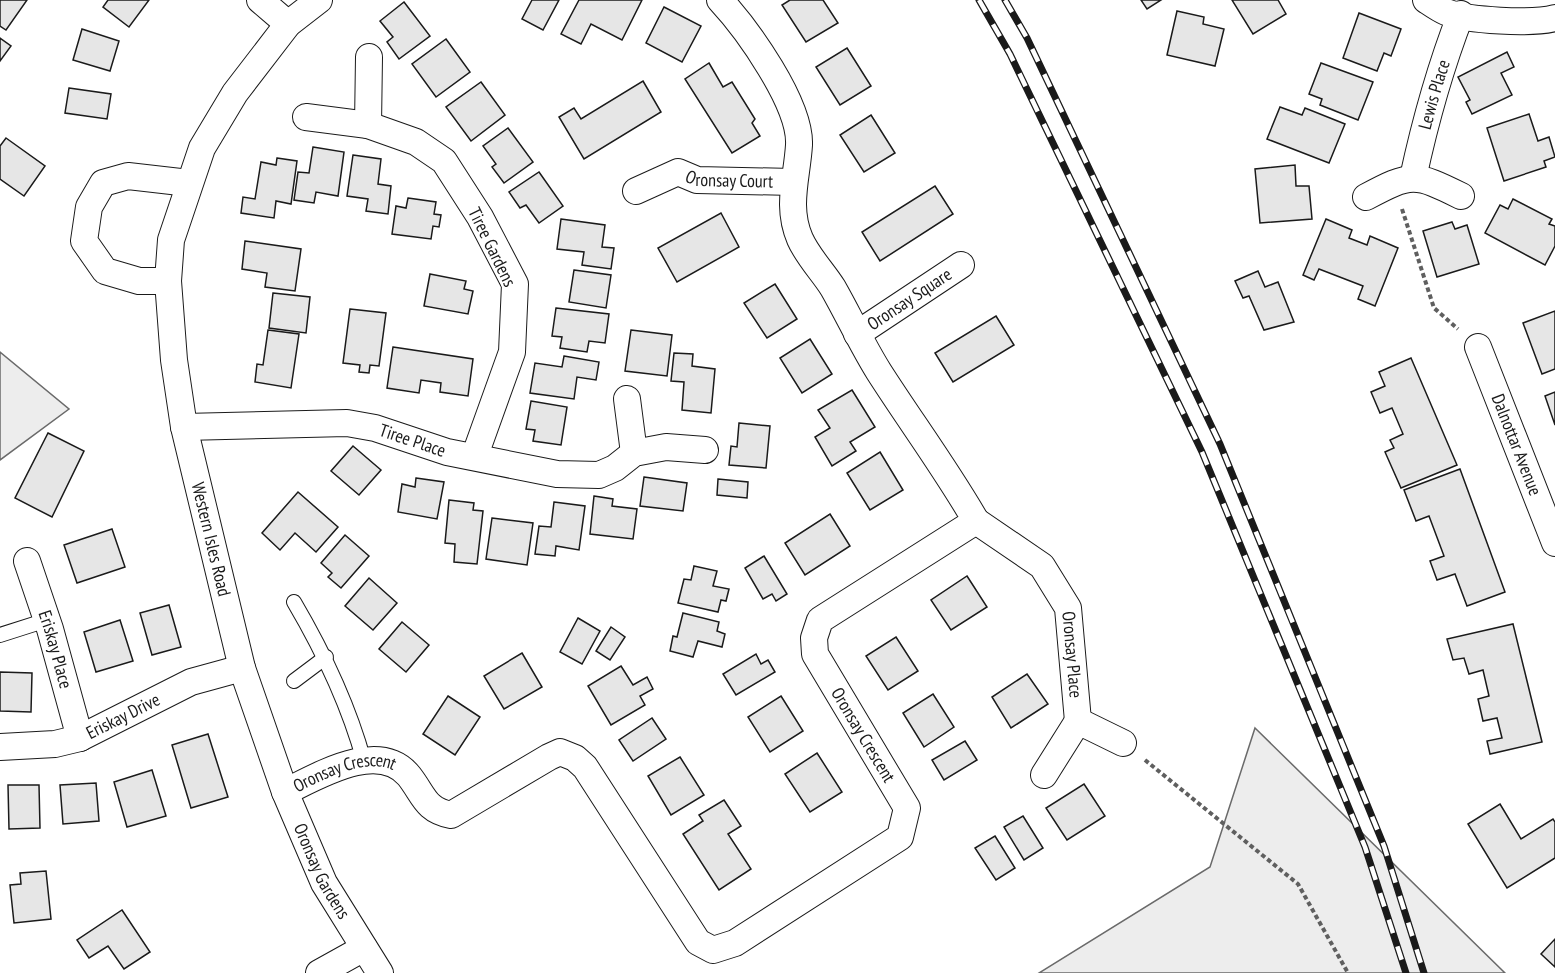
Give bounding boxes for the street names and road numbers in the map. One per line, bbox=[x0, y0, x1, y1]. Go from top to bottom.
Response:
street label: Lewis Place bbox=[1413, 57, 1455, 132]
street label: Oronsay Court bbox=[682, 164, 773, 193]
street label: Tiree Gardens bbox=[463, 203, 522, 290]
street label: Oronsay Square bbox=[863, 262, 956, 335]
street label: Dalnottar Avenue bbox=[1487, 390, 1547, 499]
street label: Tiree Place bbox=[376, 418, 449, 462]
street label: Western Isles Road bbox=[187, 480, 236, 598]
street label: Eriskay Place bbox=[34, 607, 78, 691]
street label: Oronsay Place bbox=[1057, 610, 1088, 699]
street label: Oronsay Crescent bbox=[826, 683, 901, 786]
street label: Eriskay Drive bbox=[82, 688, 164, 744]
street label: Oronsay Crescent bbox=[289, 748, 400, 797]
street label: Oronsay Gardens bbox=[289, 820, 356, 923]

